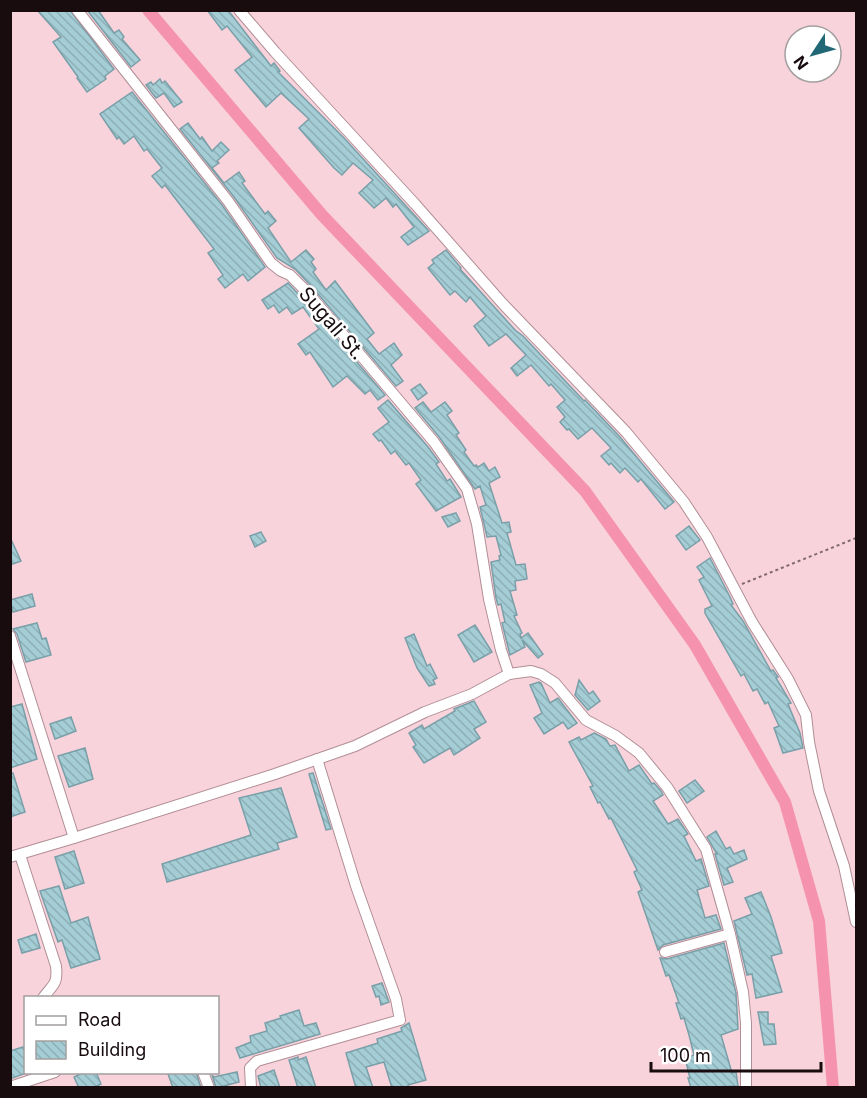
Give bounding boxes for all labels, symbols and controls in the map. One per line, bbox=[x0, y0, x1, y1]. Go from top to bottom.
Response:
north arrow bbox=[783, 24, 843, 84]
text: N bbox=[789, 52, 813, 74]
street label: Sugali St. bbox=[294, 282, 370, 364]
legend bbox=[24, 996, 219, 1074]
text: Road bbox=[78, 1009, 121, 1030]
scale bar bbox=[651, 1035, 820, 1073]
text: Building bbox=[78, 1039, 146, 1060]
text: 100 m bbox=[660, 1045, 711, 1066]

